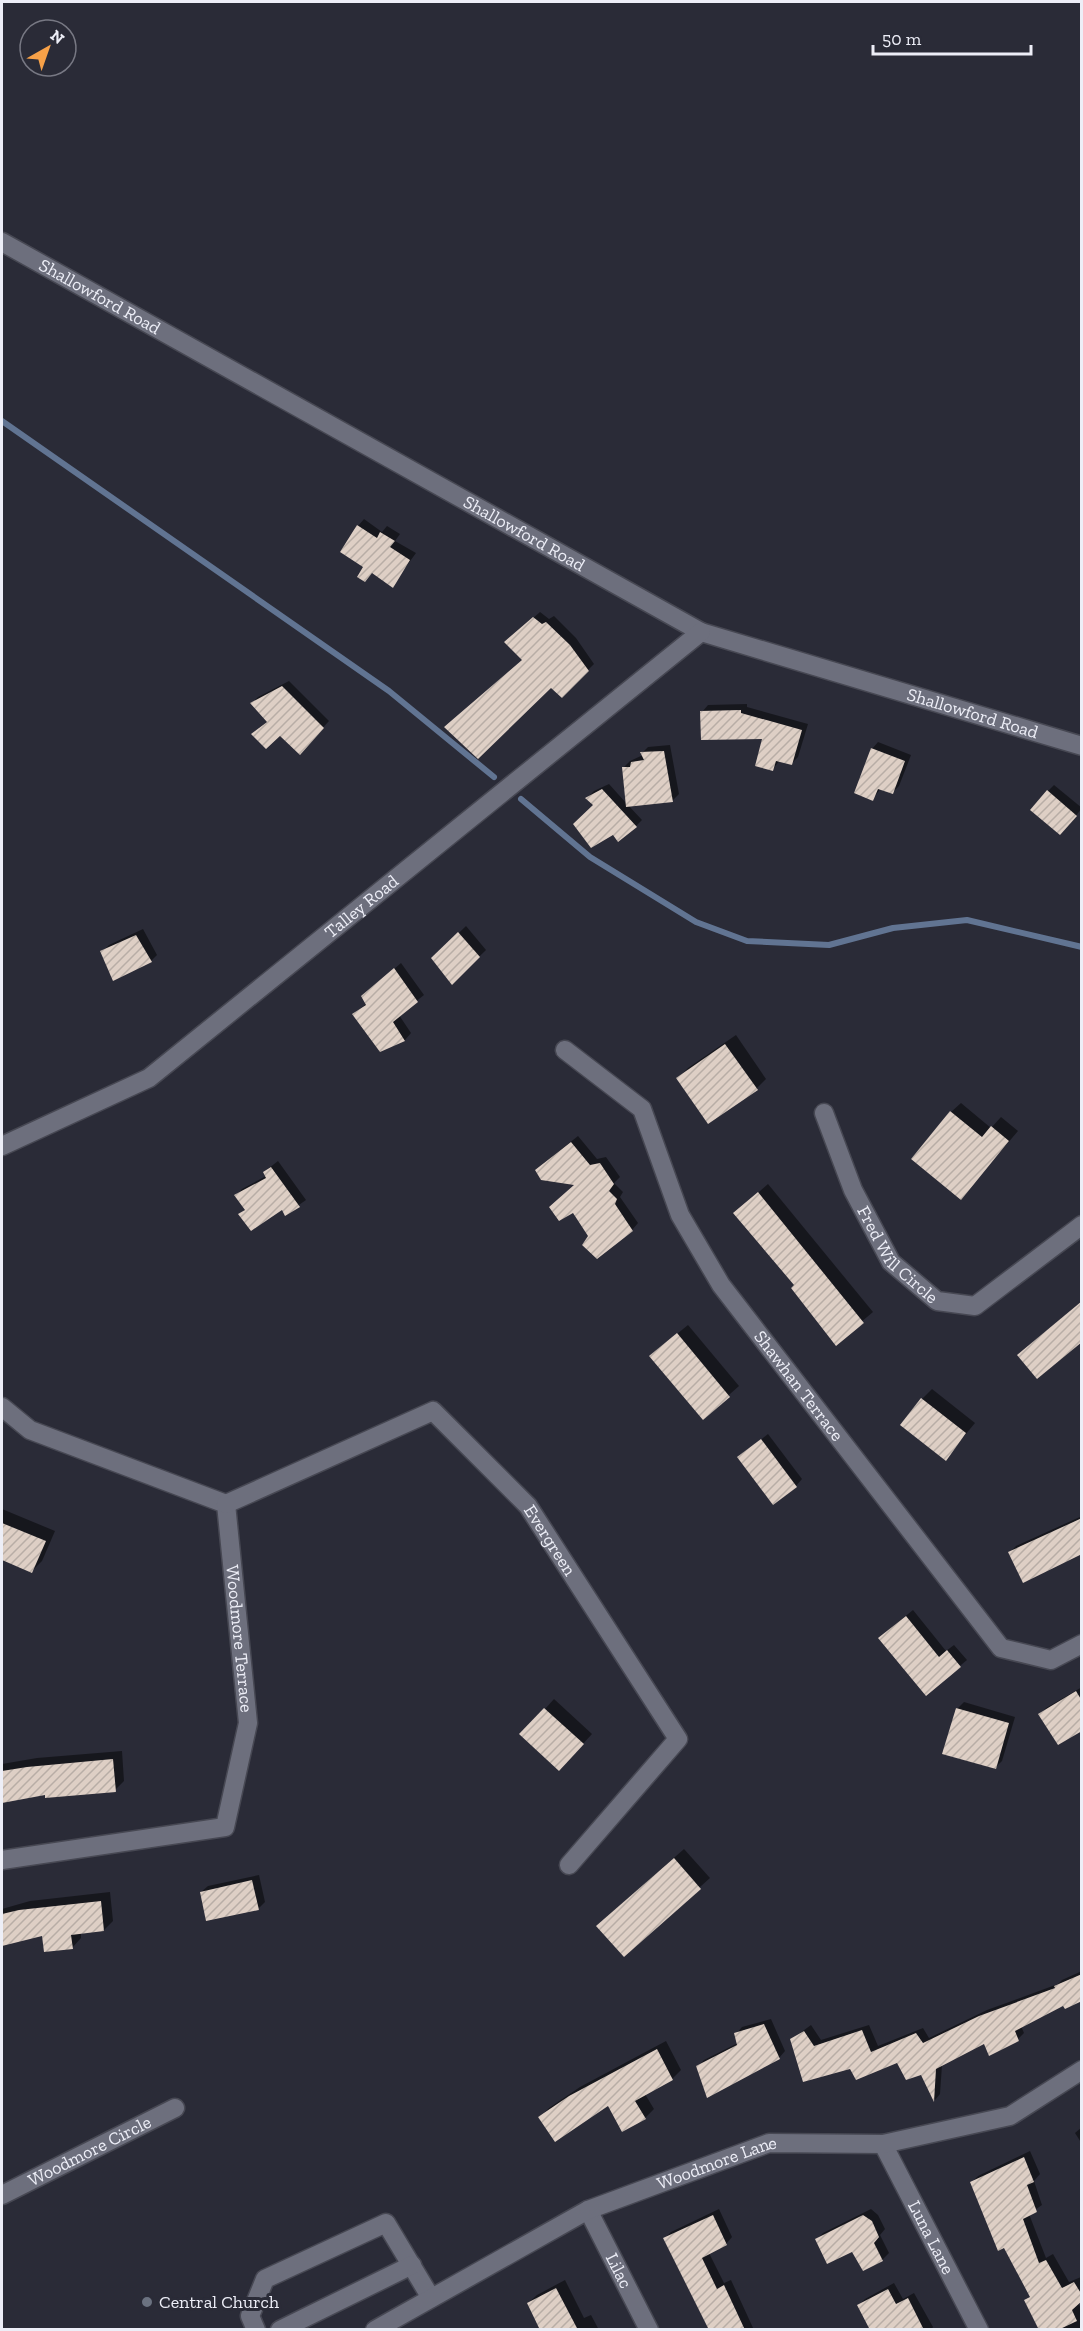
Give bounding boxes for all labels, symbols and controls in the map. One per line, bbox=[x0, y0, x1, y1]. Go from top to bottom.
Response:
north arrow bbox=[18, 18, 78, 78]
scale bar bbox=[873, 18, 1030, 56]
text: N bbox=[47, 26, 68, 48]
text: 50 m bbox=[882, 28, 922, 50]
street label: Shallowford Road bbox=[35, 254, 165, 339]
street label: Shallowford Road bbox=[459, 491, 589, 576]
street label: Shallowford Road bbox=[904, 683, 1041, 743]
street label: Talley Road bbox=[320, 870, 403, 943]
street label: Fred Will Circle bbox=[852, 1202, 943, 1308]
street label: Shawhan Terrace bbox=[749, 1326, 848, 1445]
street label: Evergreen bbox=[519, 1501, 581, 1580]
street label: Woodmore Terrace bbox=[221, 1564, 258, 1713]
street label: Woodmore Circle bbox=[24, 2111, 155, 2191]
street label: Woodmore Lane bbox=[654, 2132, 777, 2195]
street label: Luna Lane bbox=[903, 2197, 959, 2278]
street label: Lilac bbox=[601, 2249, 637, 2292]
place label: Central Church bbox=[159, 2291, 279, 2313]
marker: Central Church bbox=[140, 2295, 154, 2309]

